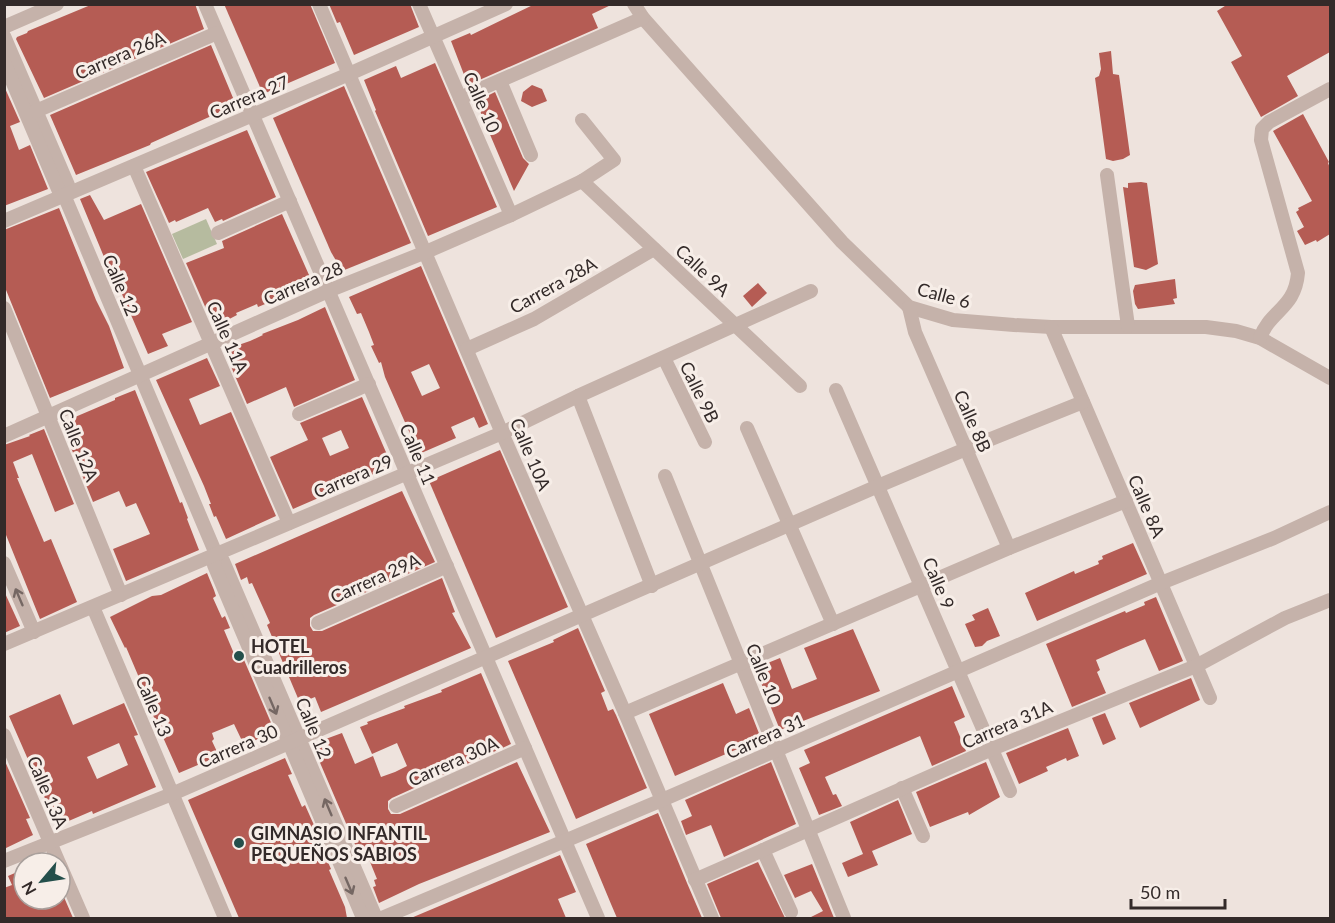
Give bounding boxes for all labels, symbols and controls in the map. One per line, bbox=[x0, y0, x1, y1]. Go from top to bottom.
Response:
street label: Carrera 26A bbox=[71, 26, 169, 84]
street label: Calle 10 bbox=[459, 68, 505, 136]
street label: Carrera 27 bbox=[206, 70, 292, 124]
street label: Calle 9A bbox=[671, 239, 735, 301]
street label: Calle 12 bbox=[98, 251, 144, 319]
street label: Carrera 28A bbox=[506, 252, 601, 318]
street label: Carrera 28 bbox=[260, 256, 346, 310]
street label: Calle 6 bbox=[915, 277, 973, 313]
street label: Calle 11A bbox=[202, 298, 254, 377]
street label: Calle 9B bbox=[676, 358, 724, 426]
street label: Calle 8B bbox=[950, 387, 996, 455]
street label: Calle 12A bbox=[54, 405, 104, 485]
street label: Calle 10A bbox=[506, 414, 556, 494]
street label: Calle 11 bbox=[395, 420, 441, 488]
street label: Carrera 29 bbox=[310, 449, 396, 503]
street label: Calle 8A bbox=[1124, 471, 1170, 542]
street label: Carrera 29A bbox=[327, 548, 424, 608]
street label: Calle 9 bbox=[918, 554, 960, 612]
one-way arrow bbox=[13, 589, 24, 607]
place label: HOTEL Cuadrilleros bbox=[251, 635, 347, 678]
street label: Calle 10 bbox=[742, 640, 786, 708]
marker: HOTEL Cuadrilleros bbox=[232, 649, 246, 663]
street label: Calle 13 bbox=[131, 672, 177, 740]
street label: Calle 12 bbox=[291, 694, 337, 762]
street label: Carrera 31A bbox=[958, 695, 1056, 753]
one-way arrow bbox=[268, 696, 279, 715]
street label: Carrera 31 bbox=[722, 709, 808, 763]
street label: Carrera 30 bbox=[195, 719, 281, 773]
street label: Carrera 30A bbox=[405, 731, 502, 791]
street label: Calle 13A bbox=[23, 752, 73, 832]
one-way arrow bbox=[322, 798, 333, 816]
place label: GIMNASIO INFANTIL PEQUEÑOS SABIOS bbox=[251, 822, 428, 865]
marker: GIMNASIO INFANTIL PEQUEÑOS SABIOS bbox=[232, 836, 246, 850]
north arrow bbox=[12, 851, 72, 911]
scale bar bbox=[1131, 872, 1226, 910]
one-way arrow bbox=[344, 876, 355, 894]
text: N bbox=[17, 879, 40, 899]
text: 50 m bbox=[1140, 881, 1180, 903]

